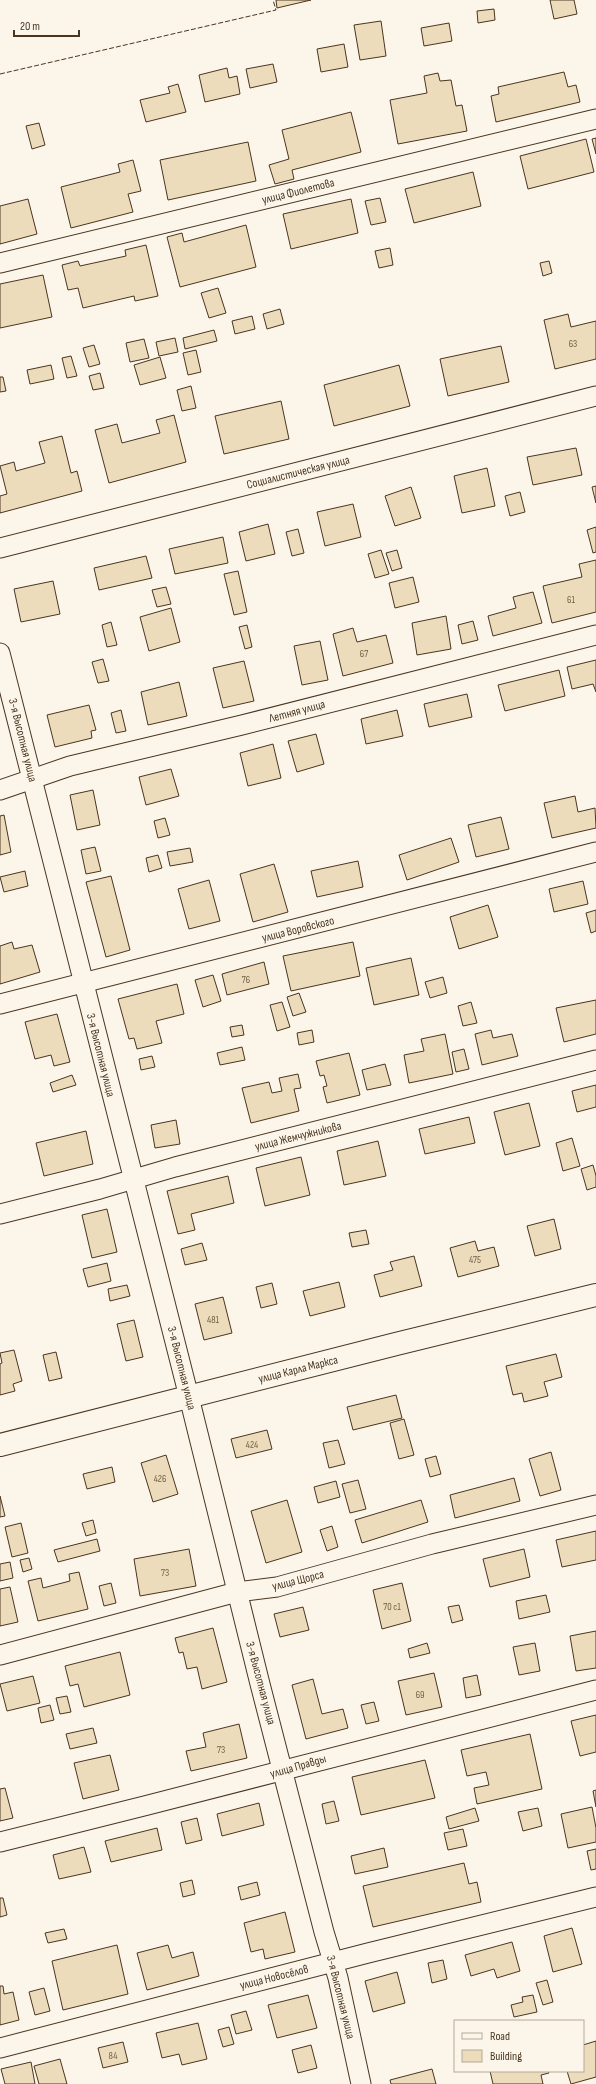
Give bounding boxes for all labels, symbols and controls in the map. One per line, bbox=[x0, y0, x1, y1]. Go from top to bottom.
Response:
scale bar bbox=[14, 12, 79, 38]
text: 20 m bbox=[20, 19, 40, 34]
street label: улица Фиолетова bbox=[260, 175, 336, 208]
house number: 63 bbox=[569, 338, 577, 350]
street label: Социалистическая улица bbox=[245, 452, 352, 493]
house number: 61 bbox=[567, 594, 575, 606]
house number: 67 bbox=[360, 648, 368, 660]
street label: 3-я Высотная улица bbox=[5, 697, 40, 784]
street label: Летняя улица bbox=[266, 697, 327, 726]
street label: улица Воровского bbox=[260, 913, 336, 946]
house number: 76 bbox=[242, 974, 250, 986]
street label: 3-я Высотная улица bbox=[83, 1012, 118, 1099]
street label: улица Жемчужникова bbox=[253, 1118, 343, 1154]
house number: 475 bbox=[469, 1254, 481, 1266]
house number: 481 bbox=[207, 1314, 220, 1326]
street label: 3-я Высотная улица bbox=[164, 1325, 199, 1412]
street label: улица Карла Маркса bbox=[257, 1352, 340, 1387]
house number: 424 bbox=[246, 1439, 258, 1451]
house number: 426 bbox=[154, 1473, 166, 1485]
house number: 73 bbox=[161, 1567, 169, 1579]
street label: улица Щорса bbox=[271, 1567, 326, 1594]
house number: 70 с1 bbox=[383, 1601, 401, 1613]
street label: 3-я Высотная улица bbox=[242, 1640, 279, 1727]
house number: 69 bbox=[416, 1689, 424, 1701]
house number: 73 bbox=[217, 1744, 225, 1756]
street label: улица Правды bbox=[268, 1751, 328, 1782]
street label: 3-я Высотная улица bbox=[323, 1954, 358, 2041]
street label: улица Новосёлов bbox=[238, 1962, 310, 1993]
legend bbox=[454, 2020, 584, 2072]
text: Road bbox=[490, 2029, 510, 2044]
text: Building bbox=[490, 2049, 522, 2064]
house number: 84 bbox=[109, 2050, 117, 2062]

